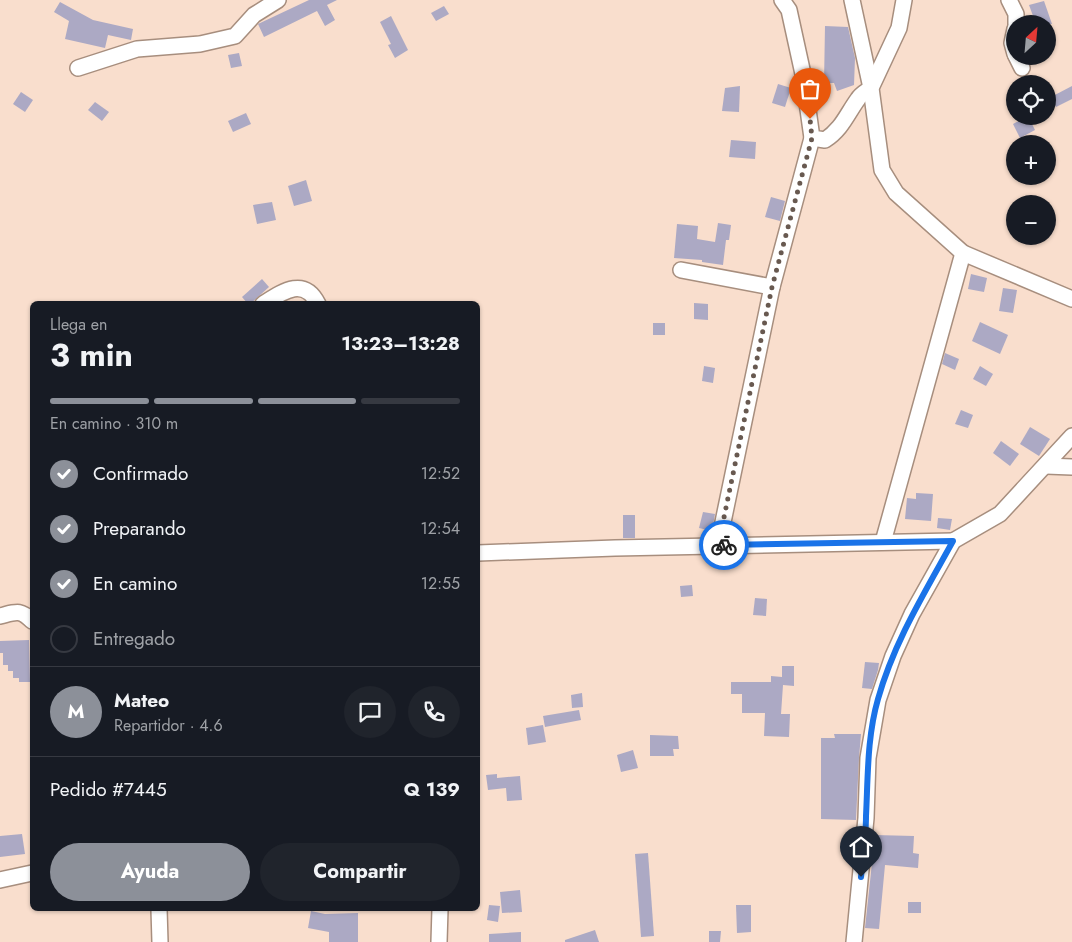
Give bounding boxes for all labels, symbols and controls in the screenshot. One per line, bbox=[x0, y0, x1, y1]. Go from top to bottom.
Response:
north arrow bbox=[1006, 15, 1056, 65]
map controls bbox=[1006, 15, 1056, 245]
pin bbox=[789, 68, 831, 119]
icon: bag bbox=[796, 75, 824, 103]
button: locate bbox=[1006, 75, 1056, 125]
button: + bbox=[1006, 135, 1056, 185]
button: − bbox=[1006, 195, 1056, 245]
text: Llega en bbox=[50, 313, 107, 336]
text: 13:23–13:28 bbox=[341, 330, 460, 357]
text: 3 min bbox=[50, 332, 133, 378]
text: En camino · 310 m bbox=[50, 412, 178, 435]
icon: check bbox=[50, 460, 78, 488]
text: Confirmado bbox=[93, 460, 188, 487]
text: 12:52 bbox=[421, 462, 460, 485]
icon: check bbox=[50, 515, 78, 543]
text: Preparando bbox=[93, 515, 186, 542]
text: 12:54 bbox=[421, 517, 460, 540]
courier bbox=[699, 520, 749, 570]
icon: bike bbox=[710, 531, 738, 559]
icon: check bbox=[50, 570, 78, 598]
text: En camino bbox=[93, 570, 177, 597]
text: 12:55 bbox=[421, 572, 460, 595]
text: Entregado bbox=[93, 625, 175, 652]
button: chat bbox=[344, 686, 396, 738]
button: phone bbox=[408, 686, 460, 738]
text: Mateo bbox=[114, 687, 169, 714]
text: M bbox=[68, 698, 84, 725]
text: Repartidor · 4.6 bbox=[114, 714, 223, 737]
text: Pedido #7445 bbox=[50, 776, 167, 803]
text: Q 139 bbox=[404, 776, 460, 803]
pin bbox=[840, 826, 882, 877]
icon: home bbox=[847, 833, 875, 861]
button: Ayuda bbox=[50, 843, 250, 901]
button: Compartir bbox=[260, 843, 460, 901]

